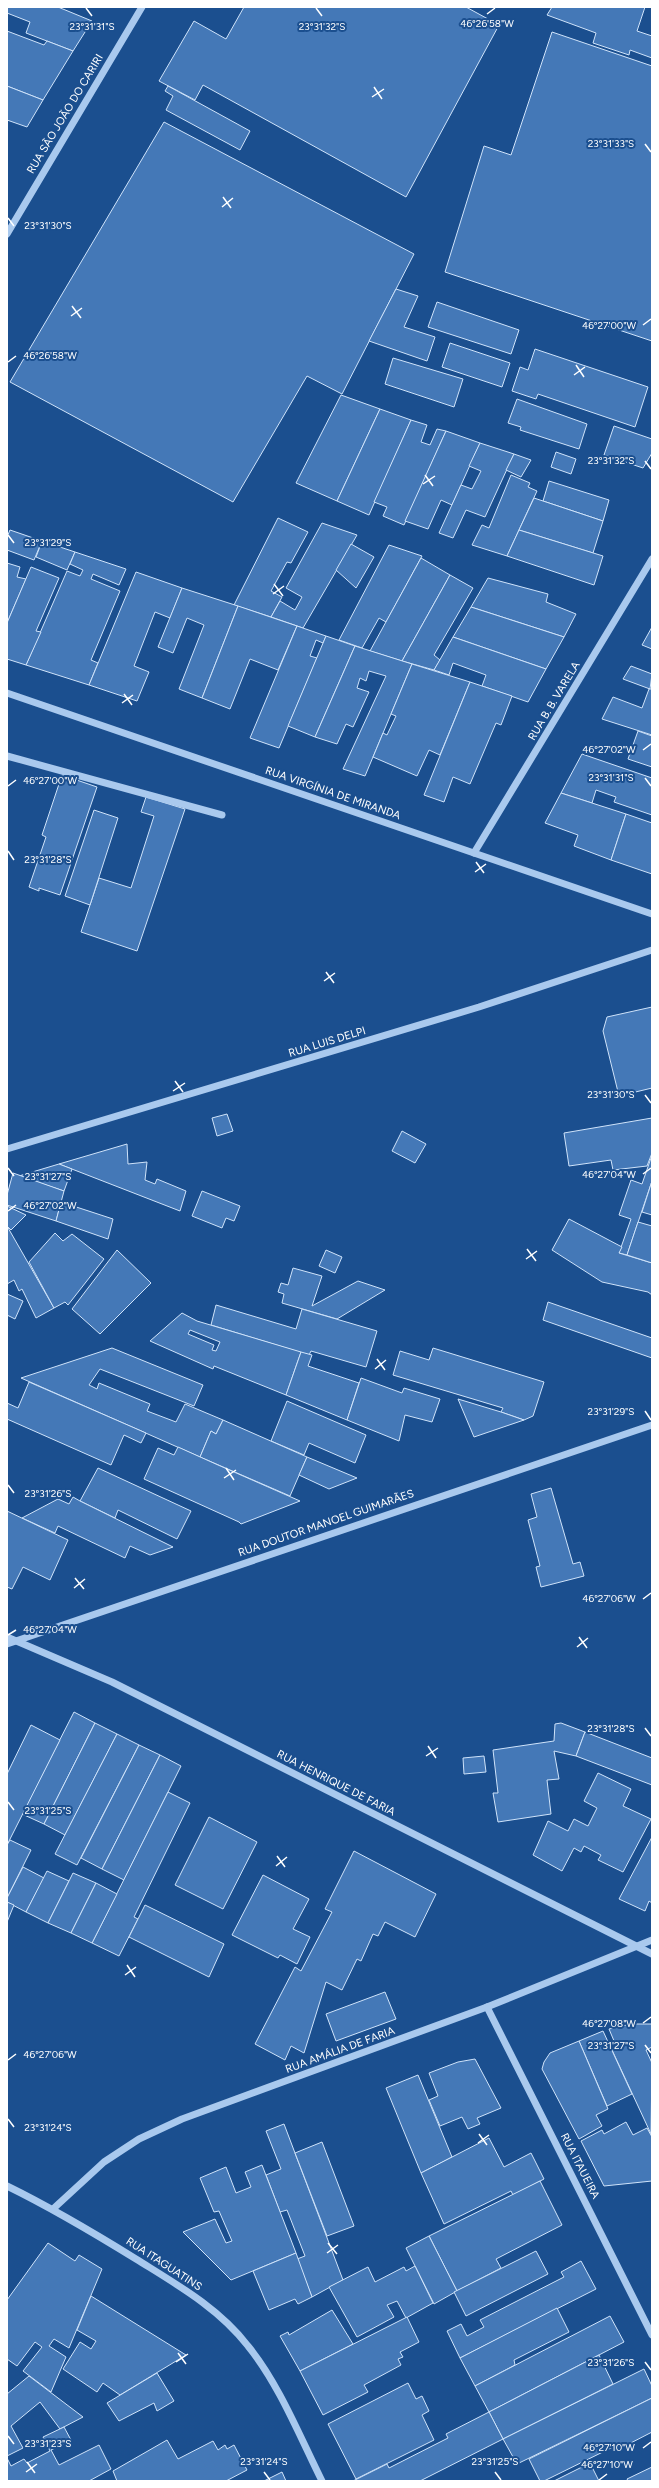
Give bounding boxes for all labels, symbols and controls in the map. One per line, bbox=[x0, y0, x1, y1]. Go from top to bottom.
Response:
text: 46°26'58"W bbox=[460, 17, 514, 30]
text: 23°31'31"S bbox=[69, 20, 115, 33]
text: 23°31'32"S bbox=[299, 20, 345, 33]
street label: RUA SÃO JOÃO DO CARIRI bbox=[23, 51, 106, 176]
text: 23°31'33"S bbox=[588, 137, 634, 150]
text: 23°31'30"S bbox=[24, 219, 72, 232]
text: 46°27'00"W bbox=[582, 319, 636, 332]
text: 46°26'58"W bbox=[23, 349, 77, 362]
text: 23°31'32"S bbox=[588, 454, 634, 467]
text: 23°31'29"S bbox=[25, 536, 71, 549]
street label: RUA B. B. VARELA bbox=[525, 659, 583, 743]
text: 46°27'02"W bbox=[582, 743, 636, 756]
street label: RUA VIRGÍNIA DE MIRANDA bbox=[264, 764, 403, 822]
text: 23°31'31"S bbox=[588, 771, 634, 784]
text: 46°27'00"W bbox=[23, 774, 77, 787]
text: 23°31'28"S bbox=[24, 853, 72, 866]
street label: RUA LUIS DELPI bbox=[287, 1024, 367, 1060]
text: 23°31'30"S bbox=[587, 1088, 635, 1101]
text: 46°27'04"W bbox=[582, 1168, 636, 1181]
text: 23°31'27"S bbox=[25, 1170, 71, 1183]
text: 46°27'02"W bbox=[23, 1199, 77, 1212]
text: 23°31'29"S bbox=[588, 1405, 634, 1418]
street label: RUA DOUTOR MANOEL GUIMARÃES bbox=[236, 1486, 416, 1559]
text: 23°31'26"S bbox=[25, 1487, 71, 1500]
text: 46°27'06"W bbox=[582, 1592, 636, 1605]
text: 46°27'04"W bbox=[23, 1623, 77, 1636]
text: 23°31'28"S bbox=[587, 1722, 635, 1735]
street label: RUA HENRIQUE DE FARIA bbox=[275, 1747, 398, 1819]
text: 23°31'25"S bbox=[25, 1804, 71, 1817]
text: 46°27'08"W bbox=[582, 2017, 636, 2030]
street label: RUA AMÁLIA DE FARIA bbox=[284, 2024, 397, 2076]
text: 23°31'27"S bbox=[588, 2039, 634, 2052]
text: 46°27'06"W bbox=[23, 2048, 77, 2061]
text: 23°31'24"S bbox=[24, 2121, 72, 2134]
street label: RUA ITAUEIRA bbox=[558, 2131, 602, 2202]
street label: RUA ITAGUATINS bbox=[124, 2235, 205, 2294]
text: 23°31'26"S bbox=[588, 2356, 634, 2369]
text: 23°31'23"S bbox=[25, 2437, 71, 2450]
text: 46°27'10"W bbox=[583, 2441, 635, 2454]
text: 23°31'24"S bbox=[240, 2455, 288, 2468]
text: 23°31'25"S bbox=[472, 2455, 518, 2468]
text: 46°27'10"W bbox=[581, 2458, 633, 2471]

